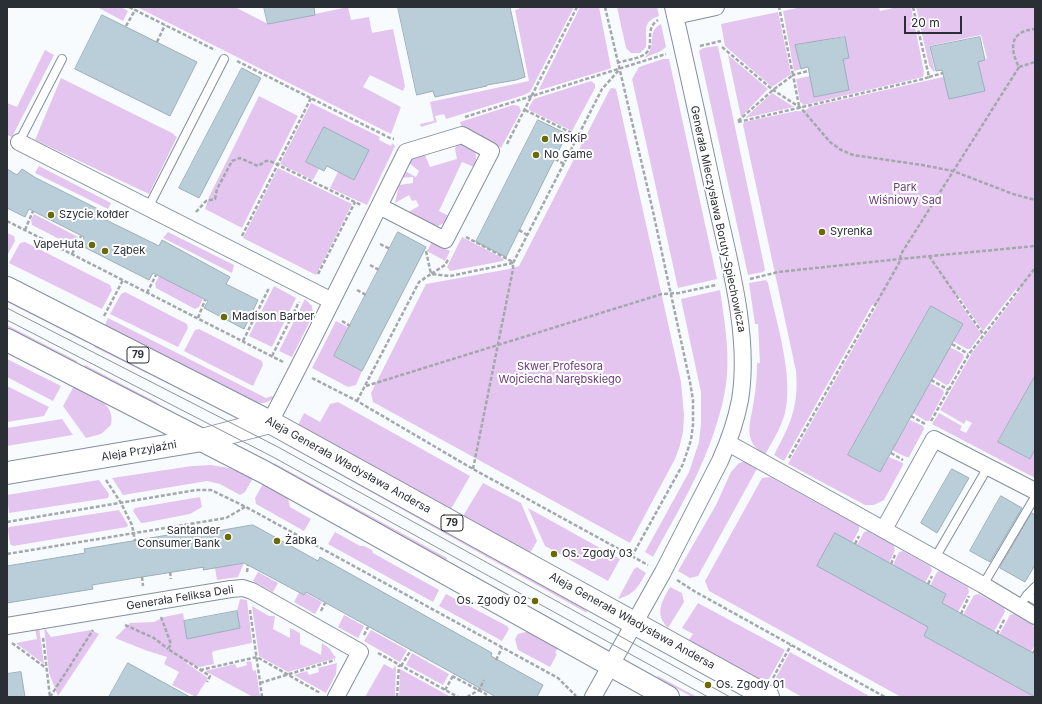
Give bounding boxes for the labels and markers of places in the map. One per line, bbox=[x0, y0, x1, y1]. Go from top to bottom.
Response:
place label: MSKiP bbox=[553, 132, 587, 146]
marker: MSKiP bbox=[540, 134, 550, 144]
place label: No Game bbox=[544, 148, 592, 162]
marker: No Game bbox=[531, 150, 541, 160]
place label: Szycie kołder bbox=[59, 208, 129, 222]
marker: Szycie kołder bbox=[46, 210, 56, 220]
place label: Syrenka bbox=[830, 225, 872, 239]
marker: Syrenka bbox=[817, 227, 827, 237]
place label: VapeHuta bbox=[33, 238, 84, 252]
marker: VapeHuta bbox=[87, 240, 97, 250]
place label: Ząbek bbox=[113, 244, 145, 258]
marker: Ząbek bbox=[100, 246, 110, 256]
place label: Madison Barber bbox=[232, 310, 314, 324]
marker: Madison Barber bbox=[219, 312, 229, 322]
place label: Santander Consumer Bank bbox=[137, 524, 220, 550]
marker: Santander Consumer Bank bbox=[223, 532, 233, 542]
place label: Żabka bbox=[285, 534, 317, 548]
marker: Żabka bbox=[272, 536, 282, 546]
place label: Os. Zgody 03 bbox=[562, 547, 633, 561]
marker: Os. Zgody 03 bbox=[549, 549, 559, 559]
place label: Os. Zgody 02 bbox=[457, 594, 527, 608]
marker: Os. Zgody 02 bbox=[530, 596, 540, 606]
place label: Os. Zgody 01 bbox=[716, 678, 784, 692]
marker: Os. Zgody 01 bbox=[703, 680, 713, 690]

